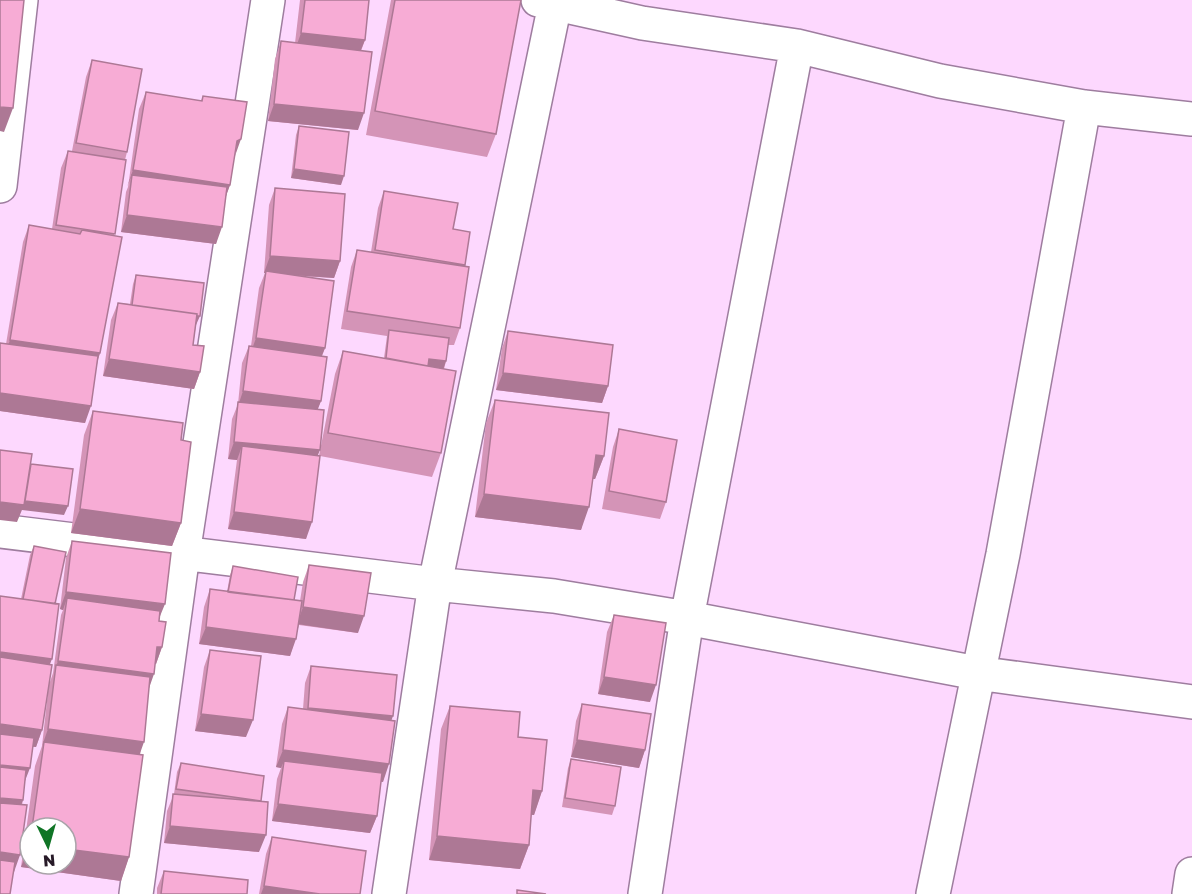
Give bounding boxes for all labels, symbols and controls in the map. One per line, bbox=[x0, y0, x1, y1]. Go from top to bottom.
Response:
north arrow bbox=[18, 816, 78, 876]
text: N bbox=[42, 850, 56, 871]

